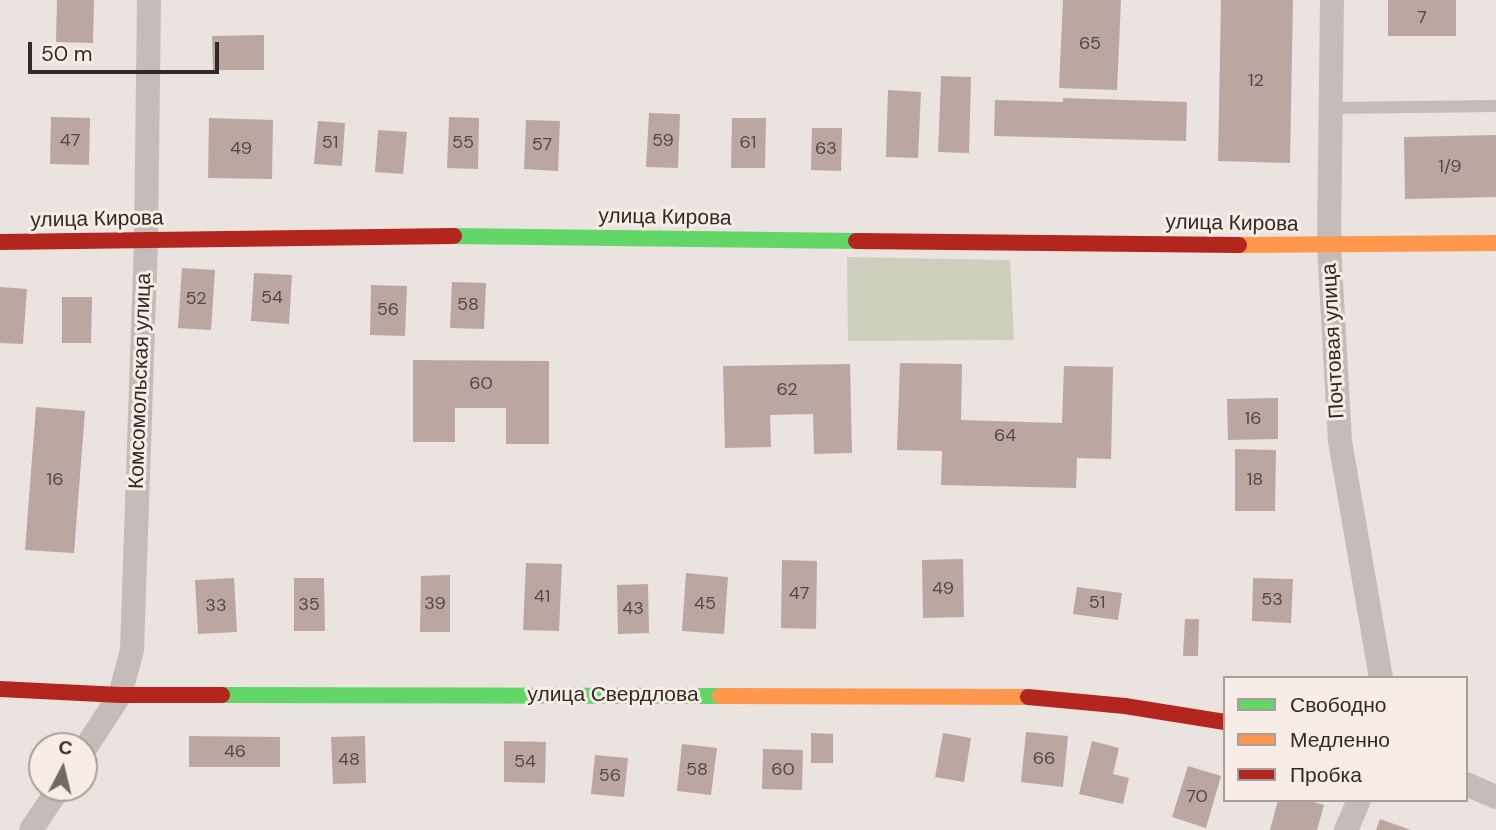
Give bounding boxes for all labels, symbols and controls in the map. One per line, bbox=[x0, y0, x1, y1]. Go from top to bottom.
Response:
house number: 7 bbox=[1417, 7, 1427, 29]
scale bar bbox=[32, 28, 222, 72]
house number: 65 bbox=[1079, 33, 1101, 55]
text: 50 m bbox=[41, 40, 92, 68]
house number: 12 bbox=[1248, 70, 1264, 92]
house number: 47 bbox=[60, 130, 80, 152]
house number: 59 bbox=[652, 130, 674, 152]
house number: 51 bbox=[322, 132, 338, 154]
house number: 55 bbox=[452, 132, 474, 154]
house number: 61 bbox=[740, 132, 756, 154]
house number: 57 bbox=[532, 134, 552, 156]
house number: 49 bbox=[230, 138, 252, 160]
house number: 63 bbox=[815, 138, 837, 160]
house number: 1/9 bbox=[1438, 156, 1462, 178]
street label: улица Кирова bbox=[598, 204, 732, 232]
street label: улица Кирова bbox=[30, 206, 164, 234]
street label: улица Кирова bbox=[1165, 210, 1299, 238]
street label: Почтовая улица bbox=[1317, 263, 1351, 419]
street label: Комсомольская улица bbox=[125, 273, 157, 489]
house number: 54 bbox=[261, 287, 283, 309]
house number: 52 bbox=[185, 288, 207, 310]
house number: 58 bbox=[457, 294, 479, 316]
house number: 56 bbox=[377, 299, 399, 321]
house number: 60 bbox=[469, 373, 493, 395]
house number: 62 bbox=[776, 379, 798, 401]
house number: 16 bbox=[1245, 408, 1261, 430]
house number: 64 bbox=[994, 425, 1016, 447]
house number: 16 bbox=[47, 469, 63, 491]
house number: 18 bbox=[1247, 469, 1263, 491]
house number: 49 bbox=[932, 578, 954, 600]
house number: 47 bbox=[789, 583, 809, 605]
house number: 41 bbox=[534, 586, 550, 608]
house number: 53 bbox=[1261, 589, 1283, 611]
house number: 51 bbox=[1089, 592, 1105, 614]
house number: 39 bbox=[424, 593, 446, 615]
house number: 45 bbox=[694, 593, 716, 615]
house number: 35 bbox=[298, 594, 320, 616]
house number: 33 bbox=[205, 595, 227, 617]
house number: 43 bbox=[622, 598, 644, 620]
legend bbox=[1223, 676, 1468, 802]
street label: улица Свердлова bbox=[527, 682, 699, 708]
text: Свободно bbox=[1290, 691, 1387, 719]
text: Медленно bbox=[1290, 726, 1390, 754]
north arrow bbox=[28, 732, 98, 802]
text: С bbox=[57, 734, 74, 761]
house number: 46 bbox=[224, 741, 246, 763]
house number: 66 bbox=[1033, 748, 1055, 770]
house number: 48 bbox=[338, 749, 360, 771]
house number: 54 bbox=[514, 751, 536, 773]
house number: 58 bbox=[686, 759, 708, 781]
house number: 60 bbox=[771, 759, 795, 781]
text: Пробка bbox=[1290, 761, 1362, 789]
house number: 56 bbox=[599, 765, 621, 787]
house number: 70 bbox=[1186, 786, 1208, 808]

